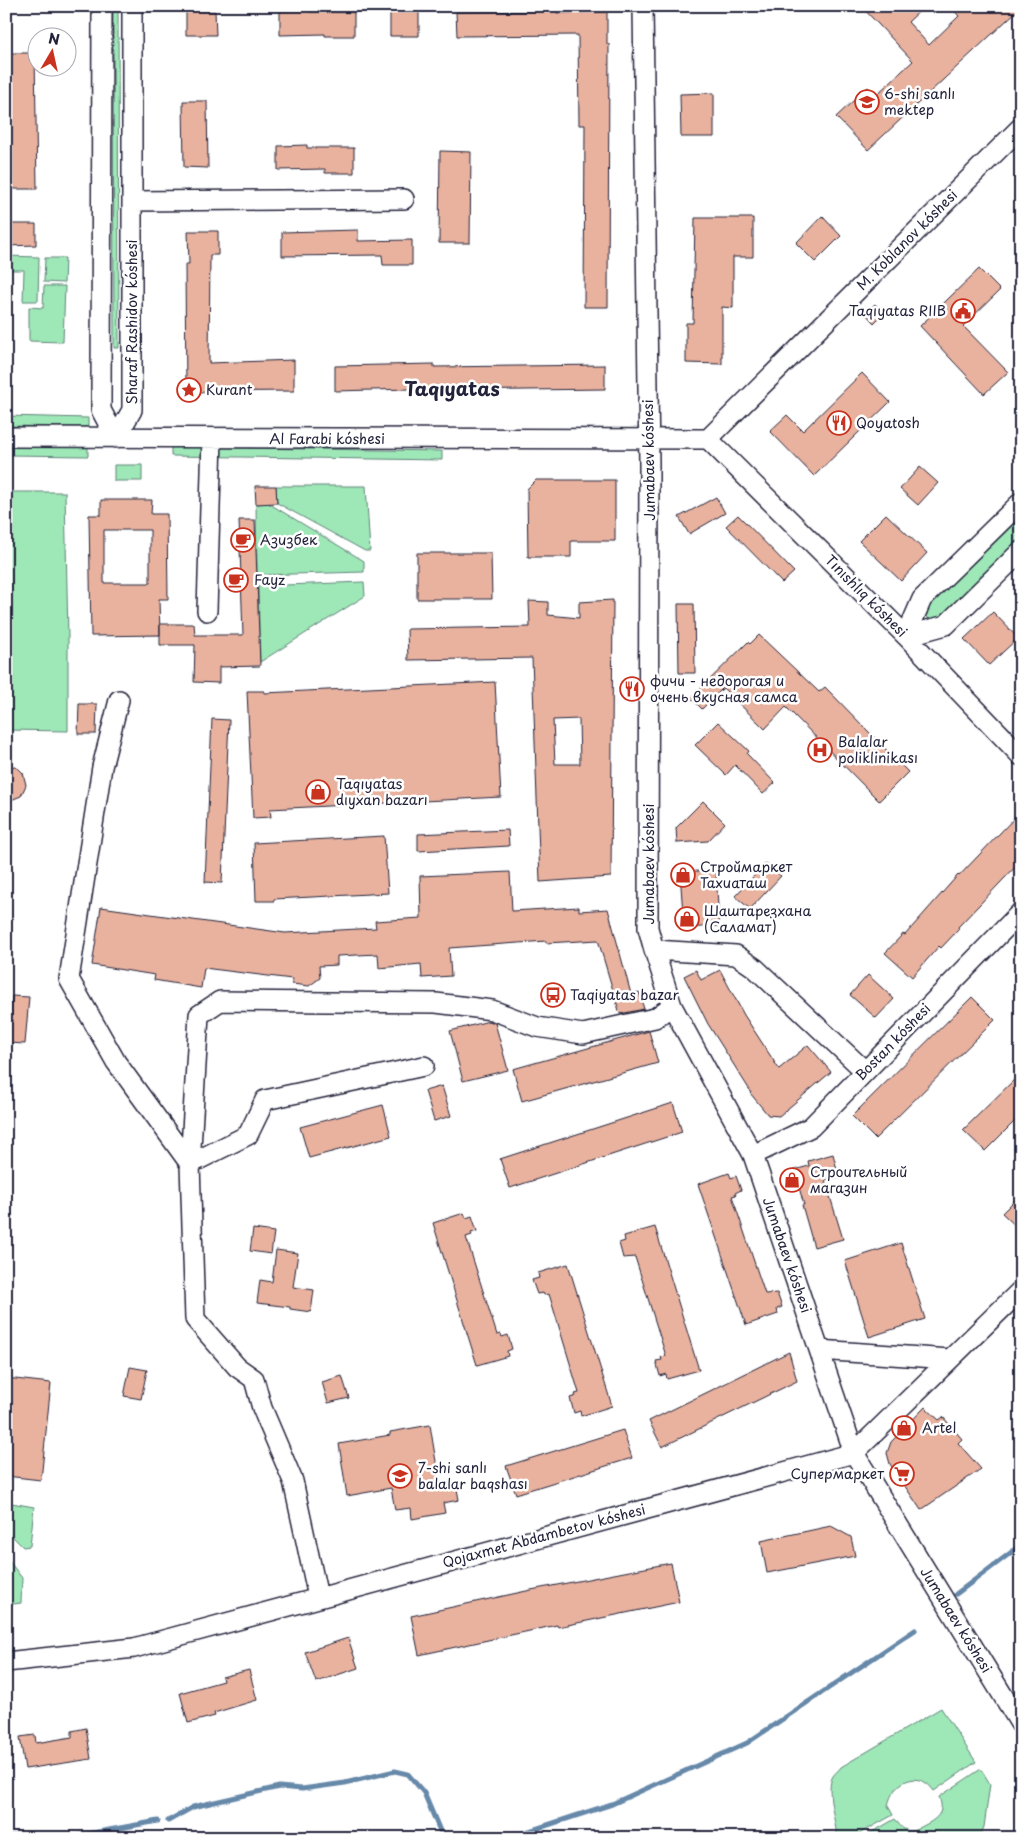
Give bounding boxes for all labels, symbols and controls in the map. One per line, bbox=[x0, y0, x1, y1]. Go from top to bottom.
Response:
text: N bbox=[47, 27, 61, 50]
north arrow bbox=[28, 28, 78, 78]
place label: 6-shi sanlı mektep bbox=[884, 83, 955, 120]
school or university icon: 6-shi sanlı mektep bbox=[854, 89, 880, 115]
street label: M. Koblanov kóshesi bbox=[852, 184, 962, 295]
street label: Sharaf Rashidov kóshesi bbox=[121, 239, 142, 404]
public building icon: Taqıyatas RIIB bbox=[950, 298, 976, 324]
place label: Taqıyatas RIIB bbox=[849, 300, 946, 321]
district label: Taqıyatas bbox=[404, 374, 500, 402]
place icon: Kurant bbox=[176, 377, 202, 403]
place label: Kurant bbox=[206, 379, 253, 400]
street label: Jumabaev kóshesi bbox=[637, 399, 660, 521]
restaurant icon: Qoyatosh bbox=[826, 410, 852, 436]
place label: Qoyatosh bbox=[856, 412, 920, 433]
street label: Al Farabi kóshesi bbox=[269, 428, 385, 449]
cafe icon: Азизбек bbox=[230, 527, 256, 553]
place label: Азизбек bbox=[260, 529, 318, 550]
street label: Tınıshlıq kóshesi bbox=[820, 550, 912, 642]
cafe icon: Fayz bbox=[223, 567, 249, 593]
place label: Fayz bbox=[254, 569, 285, 590]
place label: фичи - недорогая и очень вкусная самса bbox=[650, 670, 798, 707]
restaurant icon: фичи - недорогая и очень вкусная самса bbox=[619, 676, 645, 702]
place label: Balalar poliklinikası bbox=[838, 731, 918, 768]
hospital icon: Balalar poliklinikası bbox=[807, 737, 833, 763]
place label: Taqıyatas dıyxan bazarı bbox=[336, 773, 428, 810]
shop icon: Taqıyatas dıyxan bazarı bbox=[305, 779, 331, 805]
street label: Jumabaev kóshesi bbox=[638, 803, 659, 925]
place label: Строймаркет Тахиаташ bbox=[700, 856, 793, 893]
shop icon: Строймаркет Тахиаташ bbox=[670, 862, 696, 888]
place label: Шаштарезхана (Саламат) bbox=[704, 900, 811, 937]
shop icon: Шаштарезхана (Саламат) bbox=[674, 906, 700, 932]
bus stop icon: Taqiyatas bazar bbox=[540, 982, 566, 1008]
place label: Taqiyatas bazar bbox=[570, 984, 679, 1005]
street label: Bostan kóshesi bbox=[850, 998, 935, 1085]
place label: Строительный магазин bbox=[810, 1161, 908, 1198]
shop icon: Строительный магазин bbox=[779, 1167, 805, 1193]
street label: Jumabaev kóshesi bbox=[758, 1194, 817, 1316]
shop icon: Artel bbox=[891, 1415, 917, 1441]
place label: Artel bbox=[922, 1417, 956, 1438]
place label: 7-shi sanlı balalar baqshası bbox=[418, 1457, 528, 1494]
supermarket icon: Супермаркет bbox=[889, 1461, 915, 1487]
school or university icon: 7-shi sanlı balalar baqshası bbox=[387, 1463, 413, 1489]
place label: Супермаркет bbox=[791, 1463, 884, 1484]
street label: Qojaxmet Abdambetov kóshesi bbox=[440, 1498, 648, 1573]
street label: Jumabaev kóshesi bbox=[915, 1563, 997, 1677]

